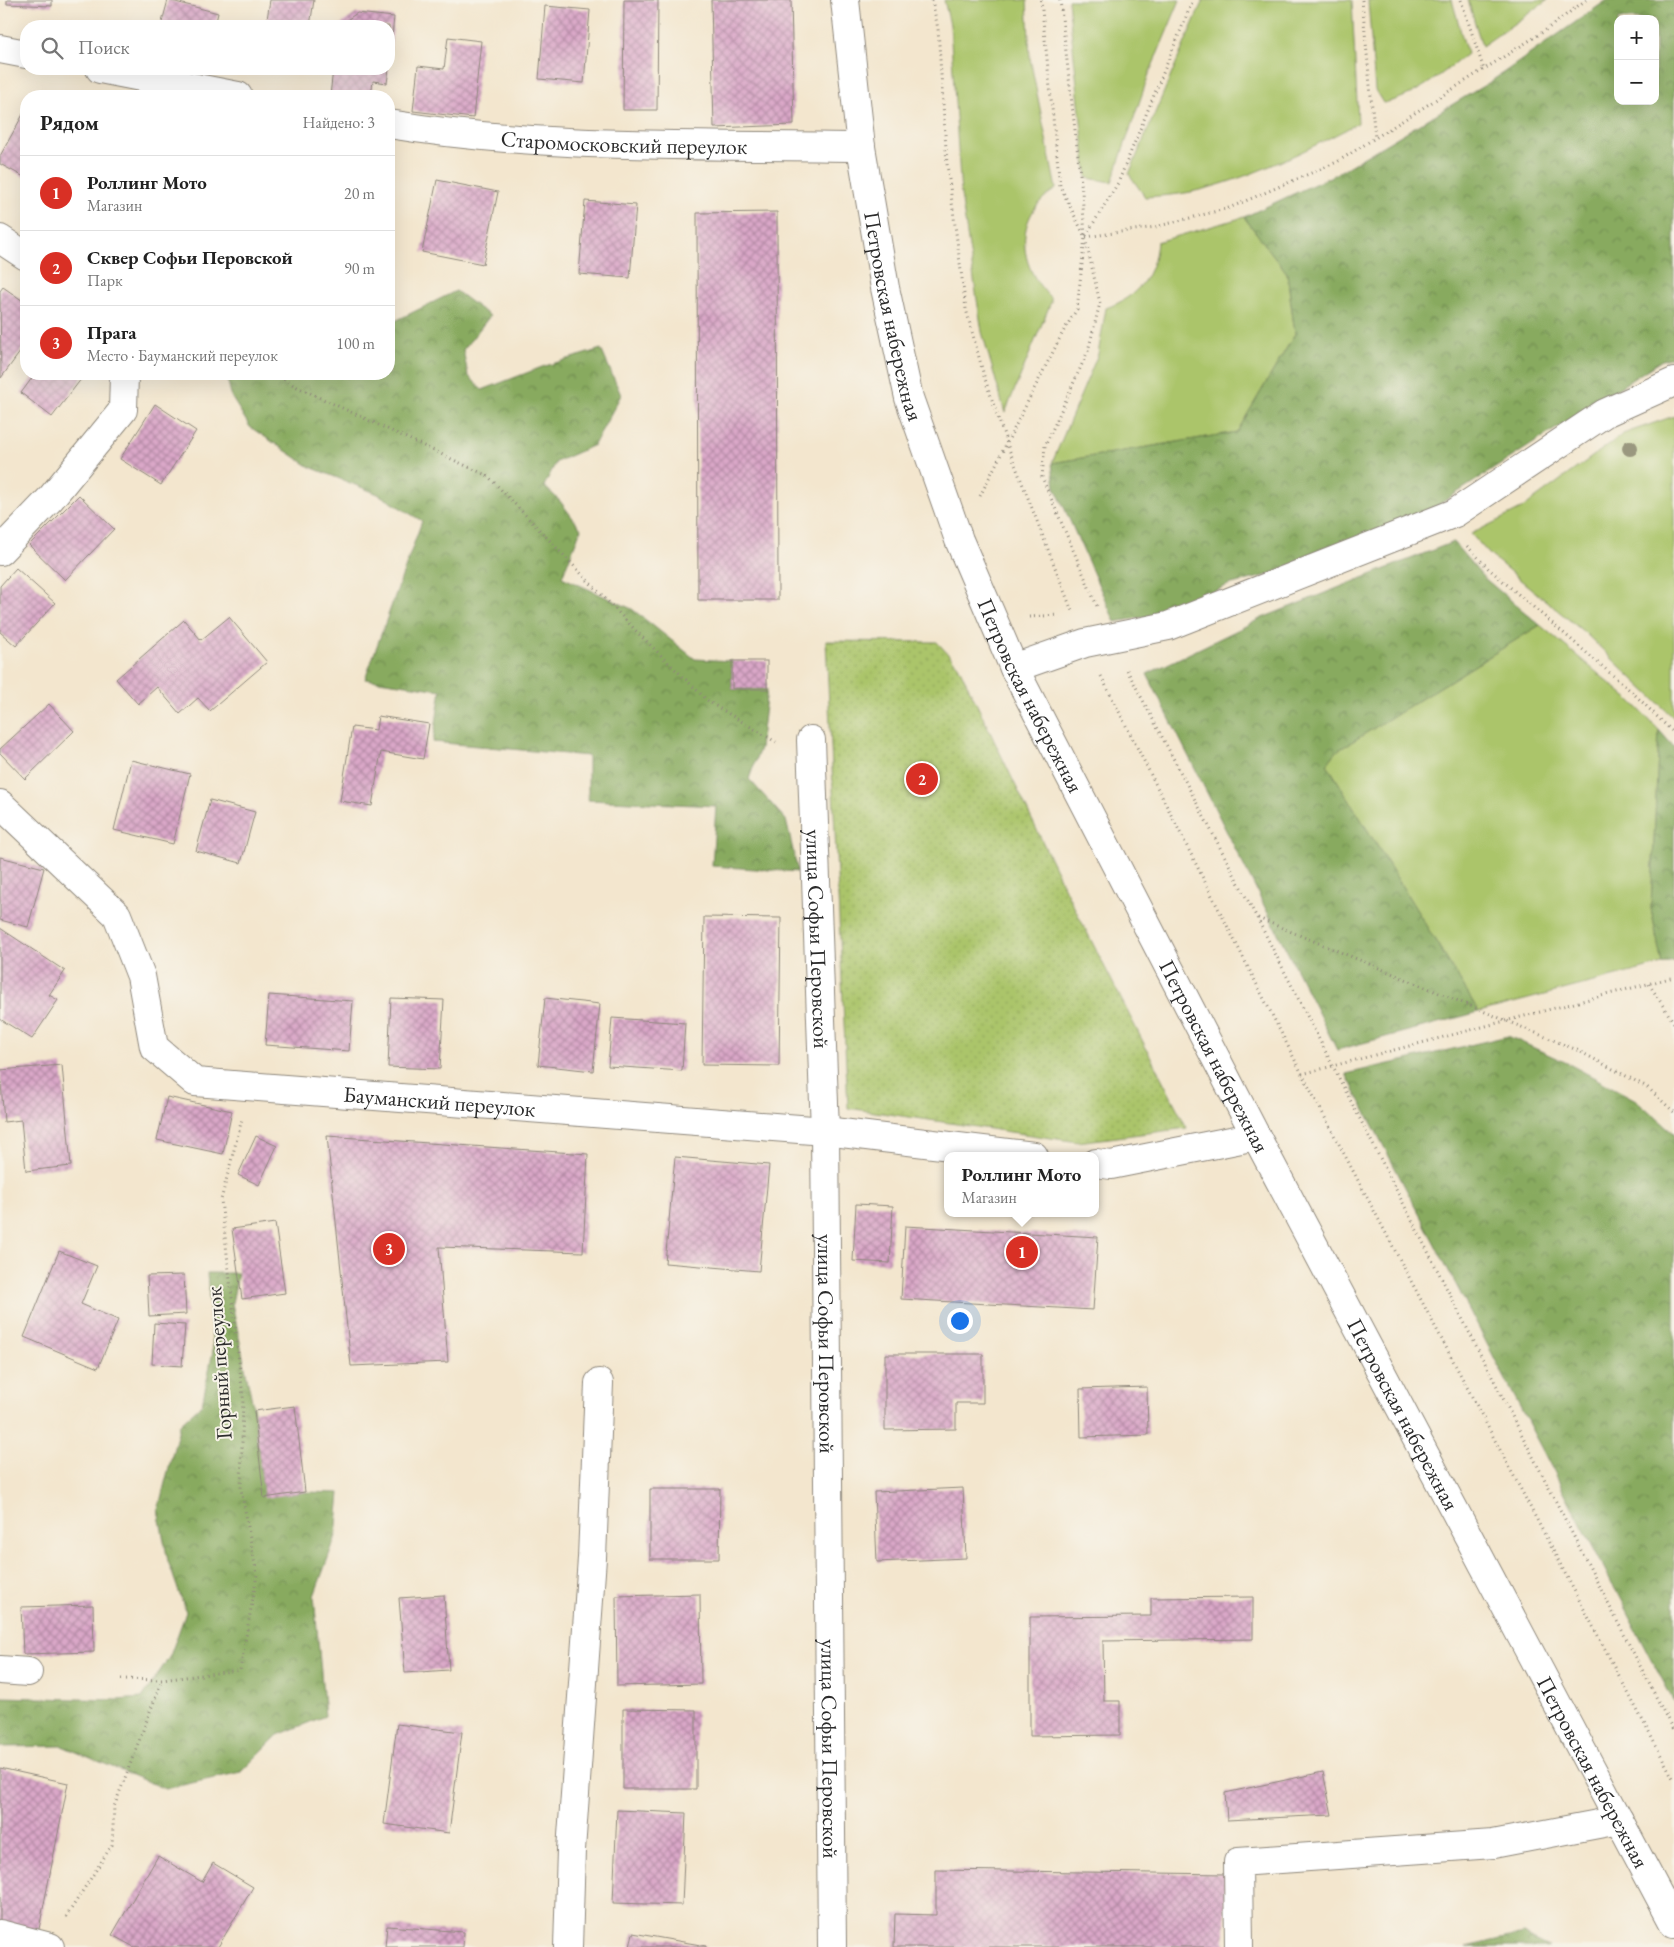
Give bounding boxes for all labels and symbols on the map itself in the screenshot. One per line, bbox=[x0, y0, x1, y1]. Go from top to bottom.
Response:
street label: Старомосковский переулок bbox=[500, 123, 748, 160]
street label: Петровская набережная bbox=[858, 209, 930, 425]
street label: Петровская набережная bbox=[971, 593, 1091, 798]
pin: 2 bbox=[906, 760, 938, 798]
street label: улица Софьи Перовской bbox=[800, 829, 837, 1049]
street label: Петровская набережная bbox=[1153, 954, 1277, 1158]
street label: Бауманский переулок bbox=[342, 1079, 537, 1123]
pin: 3 bbox=[373, 1230, 405, 1268]
pin: 1 bbox=[1006, 1233, 1038, 1271]
street label: улица Софьи Перовской bbox=[811, 1234, 842, 1454]
street label: Горный переулок bbox=[199, 1285, 239, 1440]
your location bbox=[947, 1308, 973, 1334]
street label: Петровская набережная bbox=[1341, 1313, 1466, 1515]
street label: улица Софьи Перовской bbox=[815, 1639, 846, 1859]
street label: Петровская набережная bbox=[1530, 1671, 1656, 1873]

